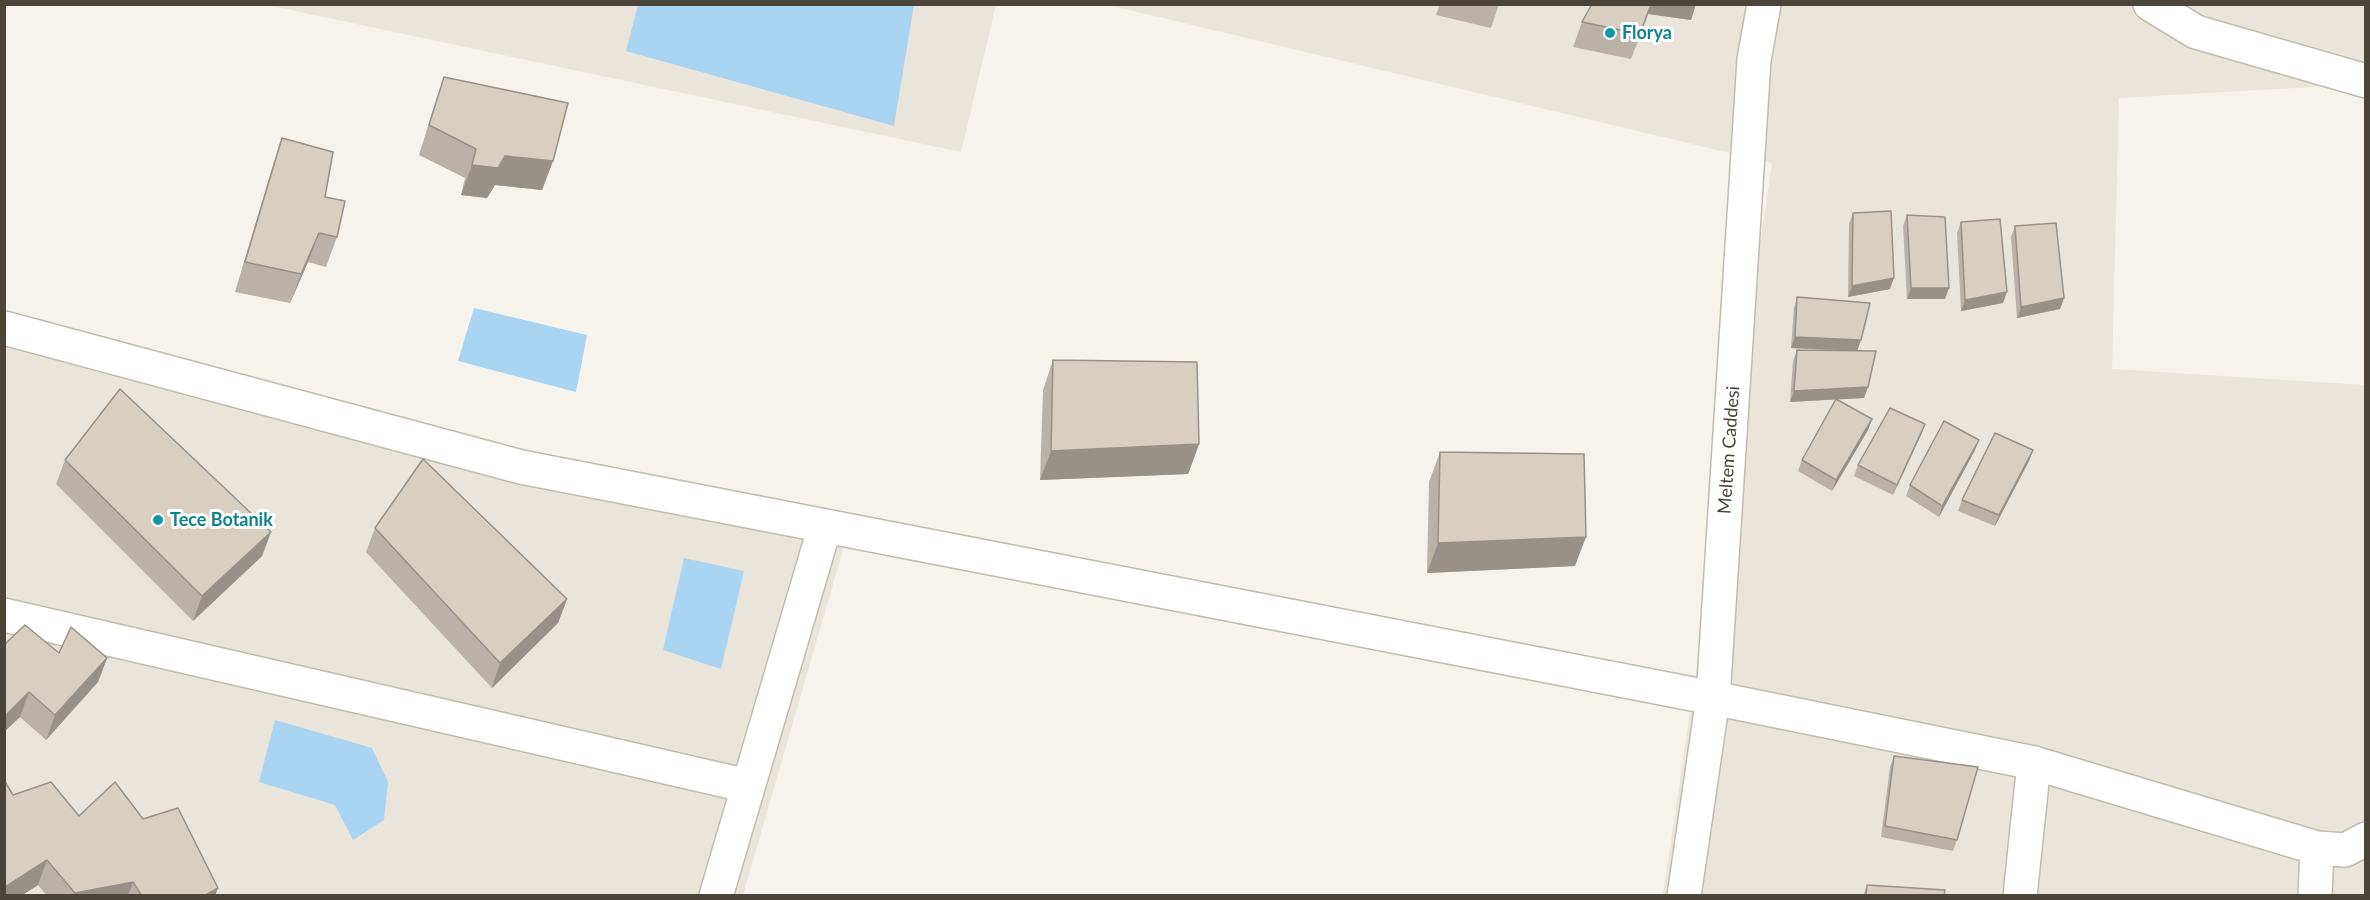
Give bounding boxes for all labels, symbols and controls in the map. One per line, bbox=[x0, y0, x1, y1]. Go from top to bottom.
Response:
place label: Florya bbox=[1622, 22, 1672, 44]
marker: Florya bbox=[1603, 26, 1617, 40]
street label: Meltem Caddesi bbox=[1714, 385, 1744, 515]
place label: Tece Botanik bbox=[170, 509, 273, 531]
marker: Tece Botanik bbox=[151, 513, 165, 527]

